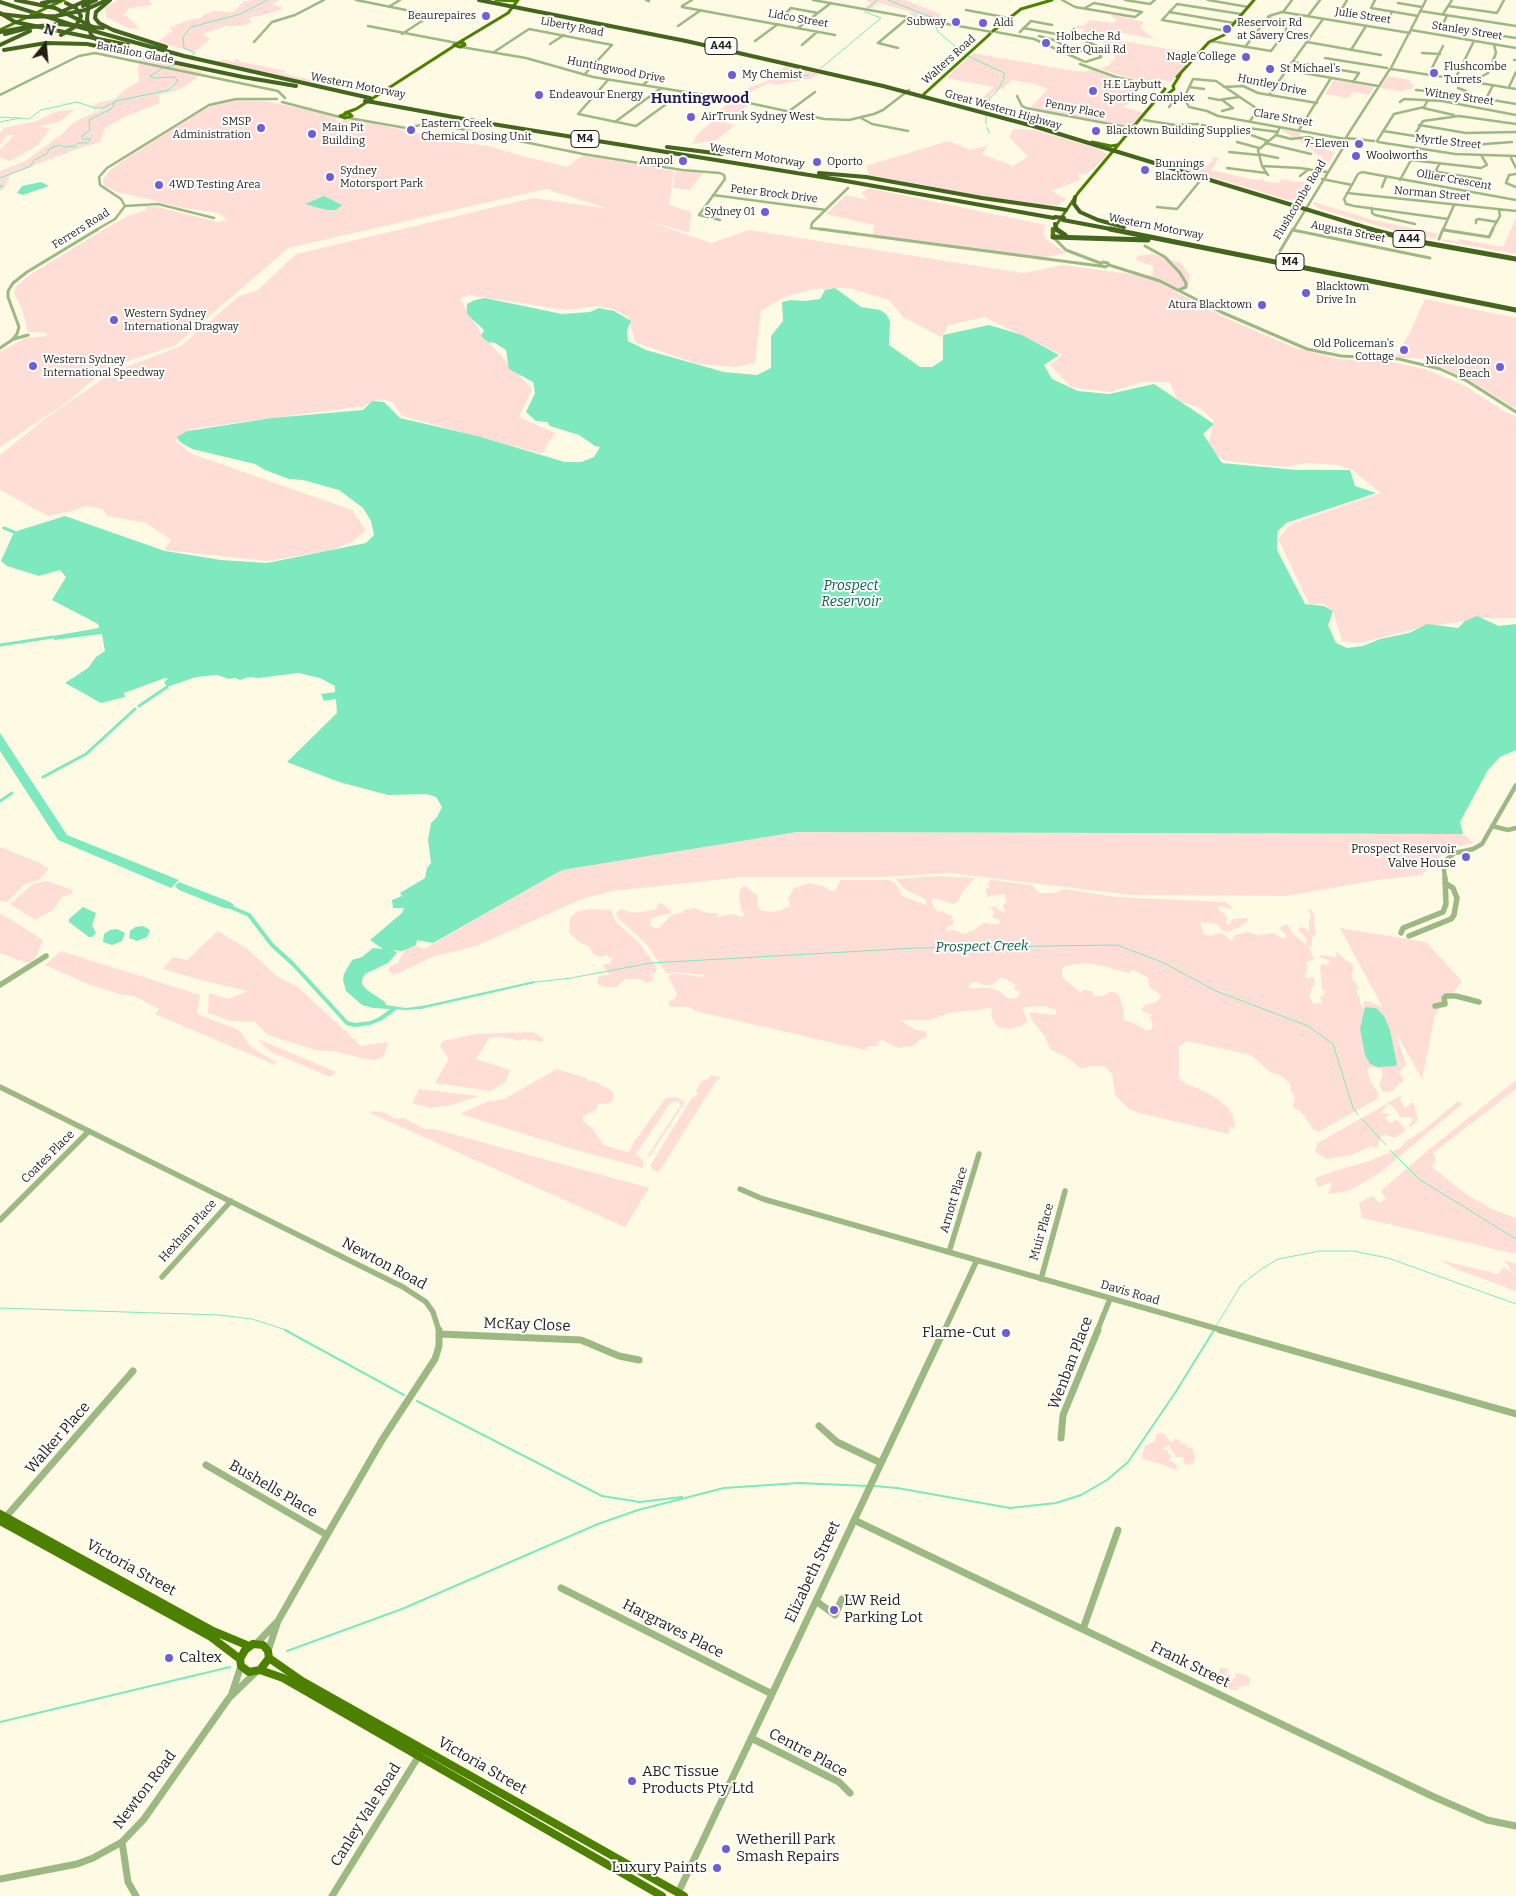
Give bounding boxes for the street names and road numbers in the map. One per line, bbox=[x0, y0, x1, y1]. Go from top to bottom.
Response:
street label: Julie Street bbox=[1334, 5, 1392, 27]
street label: Lidco Street bbox=[767, 7, 829, 31]
street label: Liberty Road bbox=[539, 14, 605, 40]
street label: Stanley Street bbox=[1431, 19, 1503, 43]
street label: Walters Road bbox=[920, 33, 978, 87]
road number: A44 bbox=[705, 37, 737, 54]
street label: Battalion Glade bbox=[95, 39, 175, 67]
street label: Huntingwood Drive bbox=[566, 54, 666, 86]
street label: Western Motorway bbox=[309, 70, 407, 102]
street label: Huntley Drive bbox=[1236, 71, 1308, 99]
street label: Witney Street bbox=[1423, 86, 1495, 108]
street label: Great Western Highway bbox=[943, 87, 1063, 133]
street label: Penny Place bbox=[1044, 97, 1106, 121]
street label: Clare Street bbox=[1252, 106, 1314, 130]
road number: M4 bbox=[571, 130, 599, 148]
street label: Myrtle Street bbox=[1414, 132, 1482, 152]
street label: Western Motorway bbox=[708, 141, 806, 171]
street label: Flushcombe Road bbox=[1271, 158, 1329, 242]
street label: Ollier Crescent bbox=[1415, 167, 1493, 193]
street label: Peter Brock Drive bbox=[729, 182, 819, 206]
street label: Norman Street bbox=[1393, 184, 1471, 204]
street label: Ferrers Road bbox=[50, 206, 112, 252]
street label: Western Motorway bbox=[1107, 211, 1205, 243]
street label: Augusta Street bbox=[1310, 218, 1386, 246]
road number: A44 bbox=[1393, 230, 1425, 248]
road number: M4 bbox=[1276, 253, 1304, 270]
street label: Coates Place bbox=[18, 1127, 78, 1187]
street label: Arnott Place bbox=[937, 1165, 971, 1235]
street label: Hexham Place bbox=[156, 1197, 220, 1265]
street label: Muir Place bbox=[1027, 1202, 1057, 1262]
street label: Newton Road bbox=[339, 1234, 429, 1294]
street label: Davis Road bbox=[1099, 1278, 1161, 1308]
street label: McKay Close bbox=[483, 1314, 571, 1336]
street label: Wenban Place bbox=[1045, 1314, 1097, 1412]
street label: Walker Place bbox=[22, 1398, 94, 1478]
street label: Bushells Place bbox=[226, 1456, 320, 1522]
street label: Elizabeth Street bbox=[782, 1518, 844, 1626]
street label: Victoria Street bbox=[83, 1536, 179, 1600]
street label: Hargraves Place bbox=[619, 1596, 727, 1662]
street label: Frank Street bbox=[1147, 1638, 1233, 1692]
street label: Centre Place bbox=[766, 1725, 850, 1781]
street label: Victoria Street bbox=[434, 1733, 530, 1799]
street label: Newton Road bbox=[110, 1747, 180, 1833]
street label: Canley Vale Road bbox=[327, 1760, 405, 1870]

